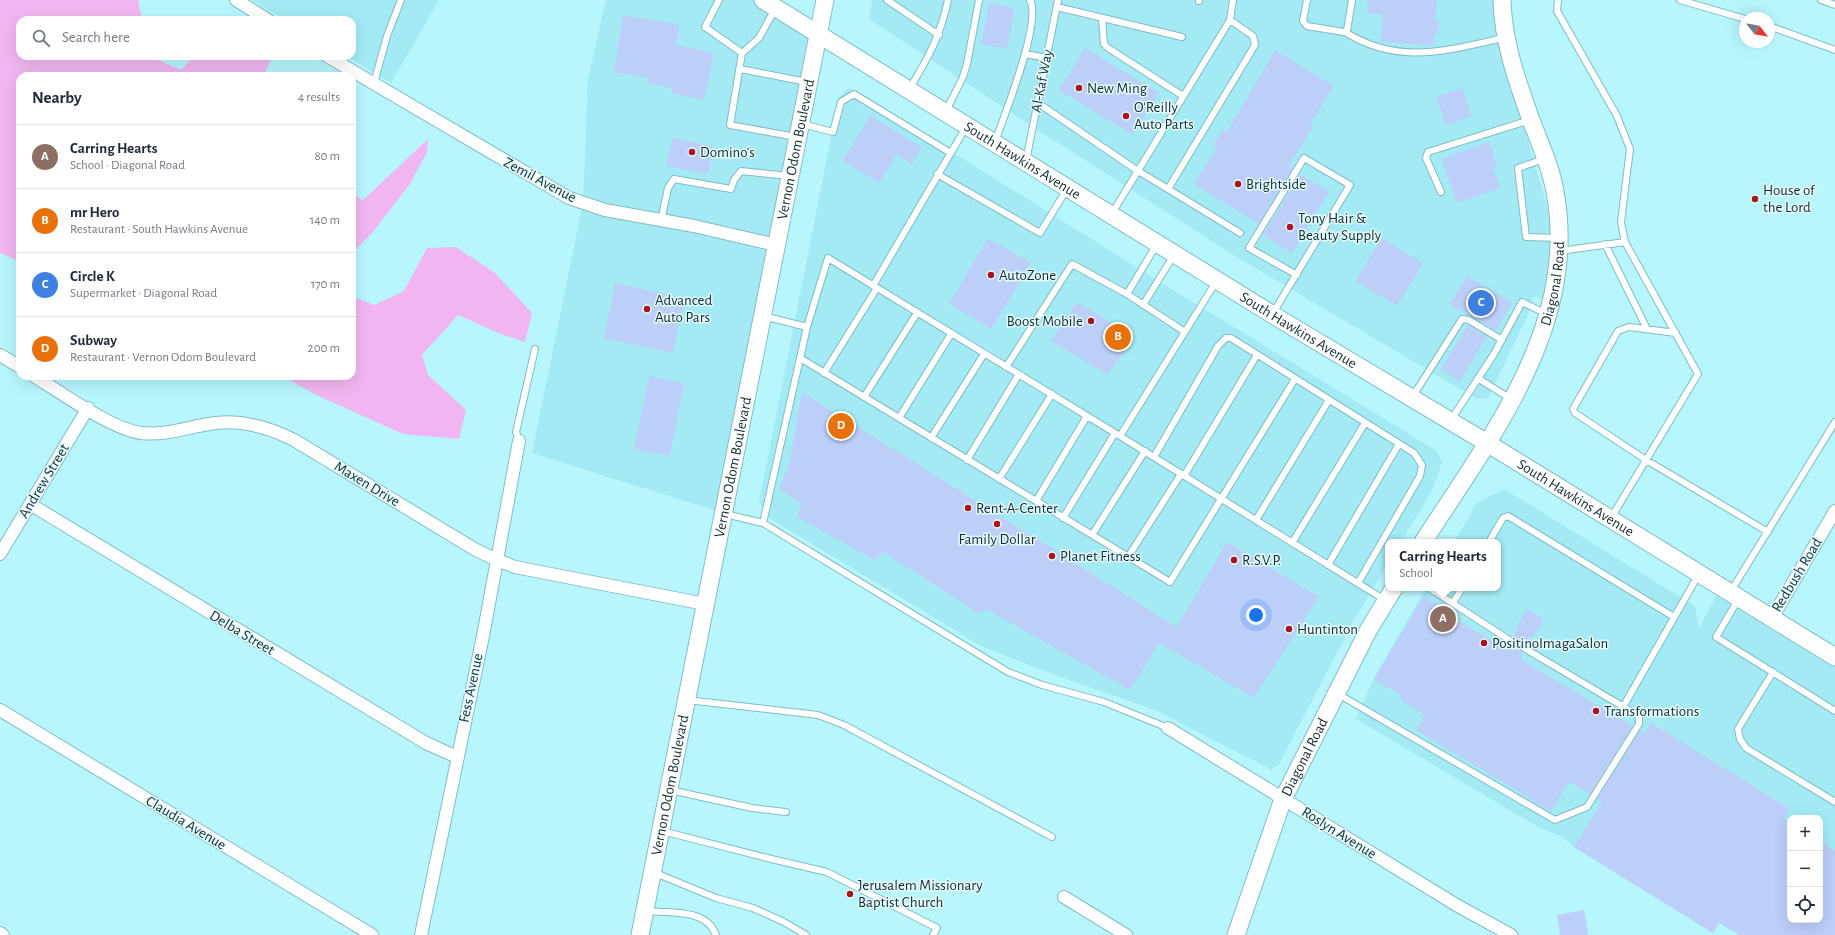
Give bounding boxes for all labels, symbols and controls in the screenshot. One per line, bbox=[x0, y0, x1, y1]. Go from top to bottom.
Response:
north arrow bbox=[1739, 12, 1775, 48]
search box bbox=[16, 16, 356, 60]
icon: search bbox=[30, 27, 52, 49]
text: Search here bbox=[62, 30, 130, 45]
street label: Al-Kaf Way bbox=[1029, 48, 1056, 114]
street label: Vernon Odom Boulevard bbox=[774, 77, 817, 221]
place label: New Ming bbox=[1087, 81, 1148, 96]
marker: New Ming bbox=[1074, 83, 1084, 93]
text: Nearby bbox=[32, 89, 82, 106]
text: 4 results bbox=[298, 91, 340, 104]
place label: O'Reilly Auto Parts bbox=[1134, 100, 1194, 132]
marker: O'Reilly Auto Parts bbox=[1121, 111, 1131, 121]
street label: South Hawkins Avenue bbox=[962, 119, 1083, 202]
text: Carring Hearts bbox=[70, 141, 157, 156]
place label: Domino's bbox=[700, 145, 755, 160]
marker: Domino's bbox=[687, 147, 697, 157]
text: A bbox=[41, 150, 49, 163]
text: 80 m bbox=[314, 150, 340, 163]
street label: Zemil Avenue bbox=[501, 155, 579, 205]
text: School · Diagonal Road bbox=[70, 159, 185, 172]
place label: Brightside bbox=[1246, 177, 1306, 192]
marker: Brightside bbox=[1233, 179, 1243, 189]
place label: House of the Lord bbox=[1763, 183, 1816, 215]
marker: House of the Lord bbox=[1750, 194, 1760, 204]
text: mr Hero bbox=[70, 205, 119, 220]
place label: Tony Hair & Beauty Supply bbox=[1298, 211, 1382, 243]
text: B bbox=[41, 214, 49, 227]
text: 140 m bbox=[310, 214, 340, 227]
marker: Tony Hair & Beauty Supply bbox=[1285, 222, 1295, 232]
text: Restaurant · South Hawkins Avenue bbox=[70, 223, 248, 236]
street label: Diagonal Road bbox=[1537, 241, 1567, 328]
place label: AutoZone bbox=[999, 268, 1056, 283]
text: Circle K bbox=[70, 269, 115, 284]
marker: AutoZone bbox=[986, 270, 996, 280]
text: C bbox=[42, 278, 48, 291]
text: 170 m bbox=[311, 278, 340, 291]
text: Supermarket · Diagonal Road bbox=[70, 287, 217, 300]
pin: C bbox=[1468, 288, 1494, 318]
street label: South Hawkins Avenue bbox=[1237, 289, 1360, 371]
place label: Advanced Auto Pars bbox=[655, 293, 712, 325]
marker: Advanced Auto Pars bbox=[642, 304, 652, 314]
place label: Boost Mobile bbox=[1007, 314, 1083, 329]
marker: Boost Mobile bbox=[1086, 316, 1096, 326]
pin: B bbox=[1105, 322, 1131, 352]
text: Subway bbox=[70, 333, 117, 348]
text: D bbox=[41, 342, 49, 355]
text: 200 m bbox=[308, 342, 340, 355]
text: Restaurant · Vernon Odom Boulevard bbox=[70, 351, 256, 364]
street label: Vernon Odom Boulevard bbox=[711, 395, 754, 539]
pin: D bbox=[828, 411, 854, 441]
street label: Andrew Street bbox=[16, 441, 72, 521]
street label: South Hawkins Avenue bbox=[1515, 456, 1637, 539]
street label: Maxen Drive bbox=[332, 459, 402, 509]
place label: Rent-A-Center bbox=[976, 501, 1058, 516]
marker: Rent-A-Center bbox=[963, 503, 973, 513]
marker: Family Dollar bbox=[992, 519, 1002, 529]
place label: Family Dollar bbox=[958, 532, 1036, 547]
street label: Redbush Road bbox=[1769, 535, 1825, 615]
popup bbox=[1385, 539, 1501, 591]
place label: Planet Fitness bbox=[1060, 549, 1141, 564]
text: Carring Hearts bbox=[1399, 549, 1487, 564]
marker: Planet Fitness bbox=[1047, 551, 1057, 561]
place label: R.S.V.P. bbox=[1242, 553, 1281, 568]
marker: R.S.V.P. bbox=[1229, 555, 1239, 565]
text: School bbox=[1399, 567, 1433, 580]
pin: A bbox=[1430, 604, 1456, 634]
your location bbox=[1246, 605, 1266, 625]
street label: Delba Street bbox=[207, 608, 277, 658]
place label: Huntinton bbox=[1297, 622, 1358, 637]
marker: Huntinton bbox=[1284, 624, 1294, 634]
place label: PositinoImagaSalon bbox=[1492, 636, 1608, 651]
marker: PositinoImagaSalon bbox=[1479, 638, 1489, 648]
street label: Fess Avenue bbox=[456, 652, 486, 724]
place label: Transformations bbox=[1604, 704, 1699, 719]
marker: Transformations bbox=[1591, 706, 1601, 716]
street label: Vernon Odom Boulevard bbox=[648, 713, 691, 856]
street label: Diagonal Road bbox=[1278, 715, 1330, 799]
street label: Claudia Avenue bbox=[143, 793, 229, 853]
street label: Roslyn Avenue bbox=[1299, 804, 1379, 862]
map controls bbox=[1787, 815, 1823, 923]
button: + bbox=[1787, 815, 1823, 851]
button: − bbox=[1787, 851, 1823, 887]
place label: Jerusalem Missionary Baptist Church bbox=[858, 878, 983, 910]
button: locate bbox=[1787, 887, 1823, 923]
marker: Jerusalem Missionary Baptist Church bbox=[845, 889, 855, 899]

